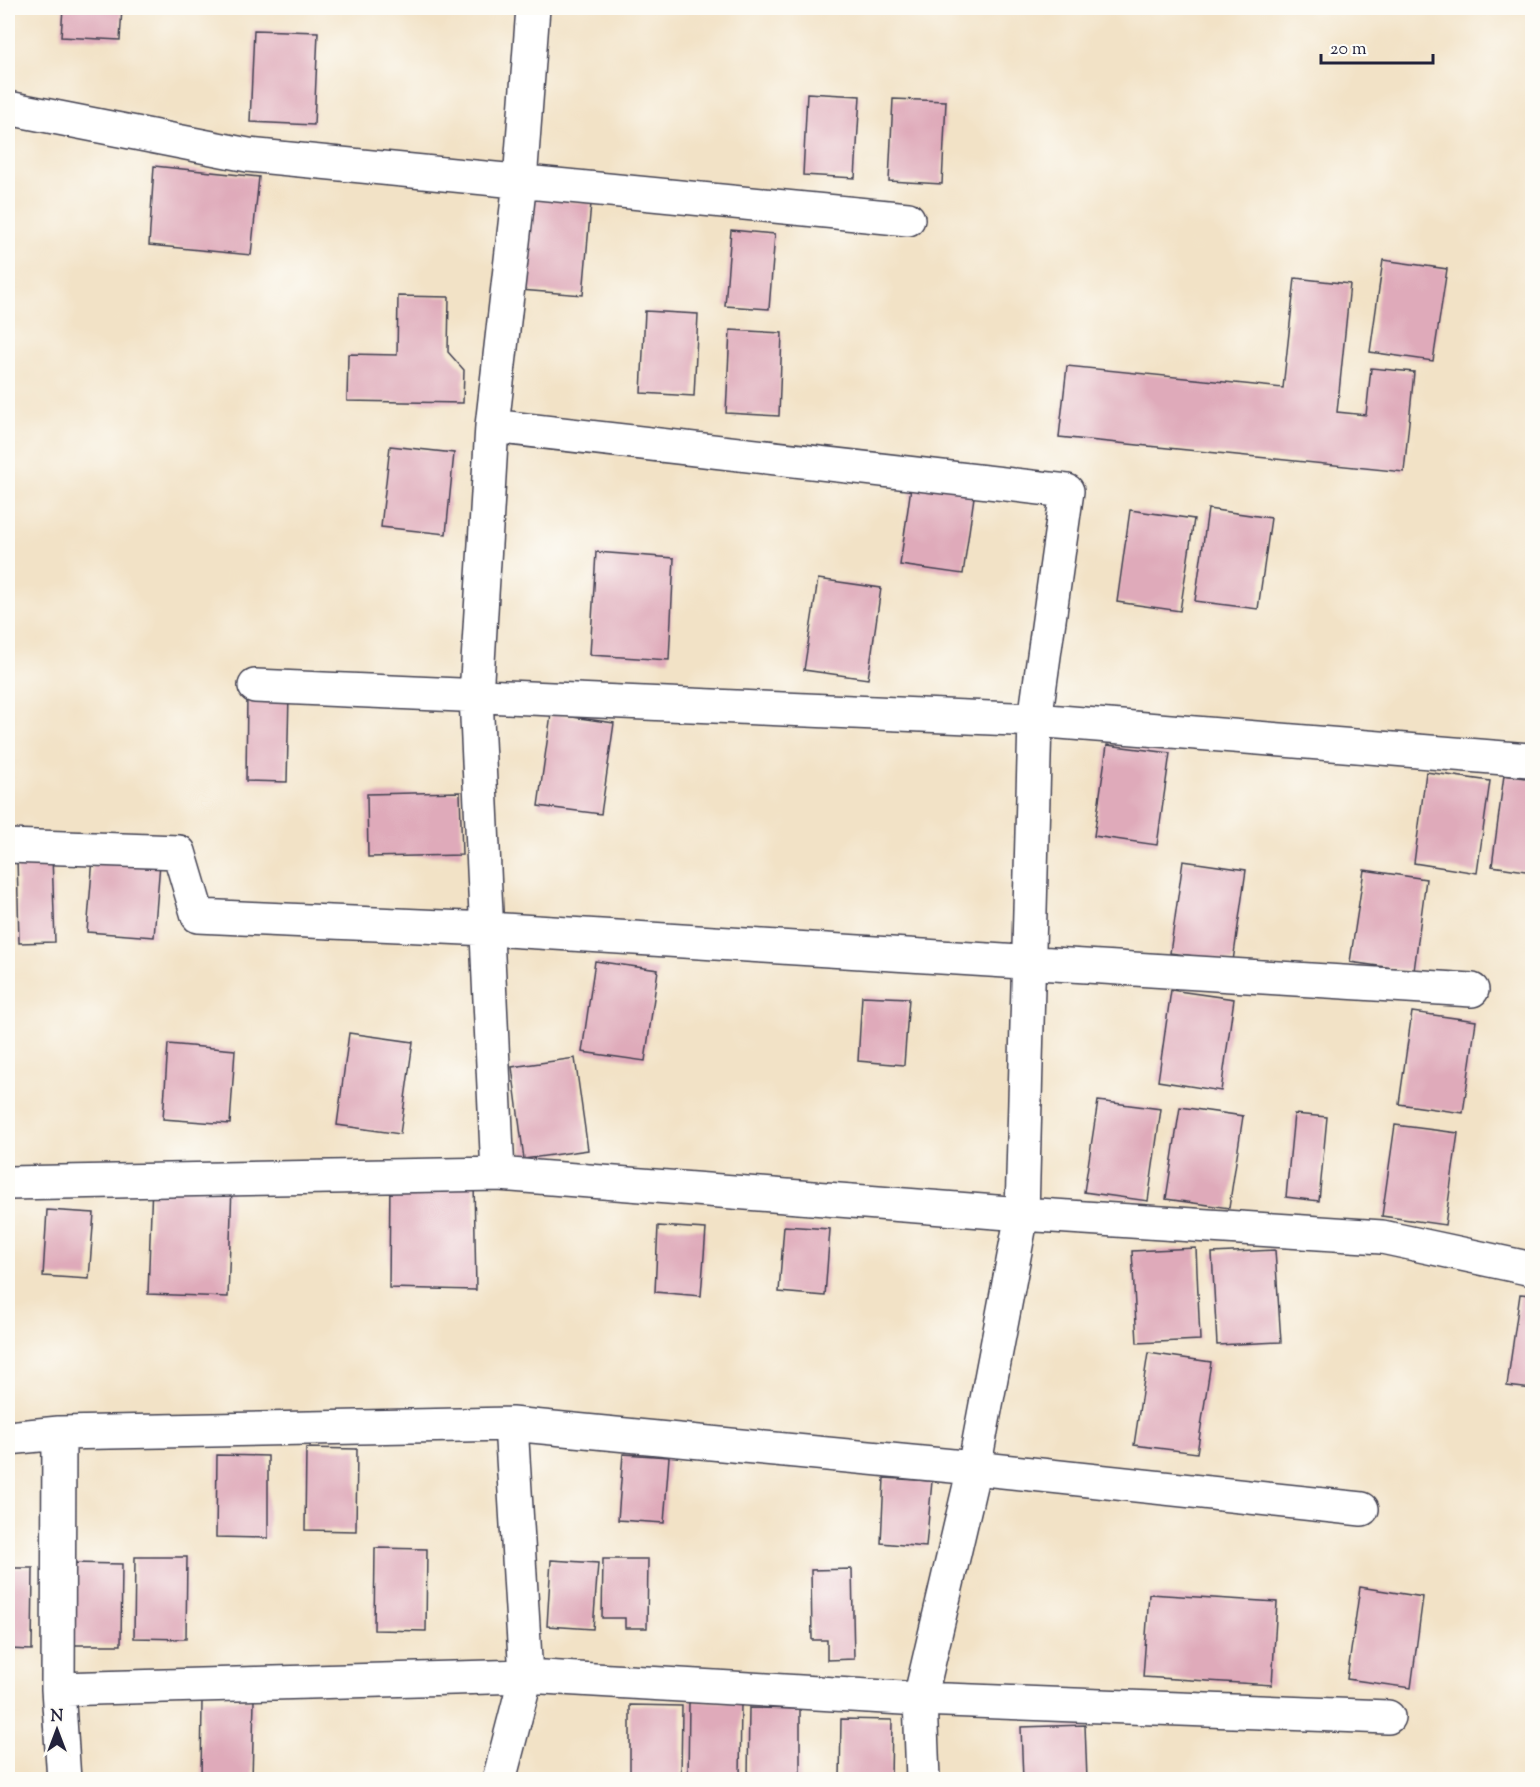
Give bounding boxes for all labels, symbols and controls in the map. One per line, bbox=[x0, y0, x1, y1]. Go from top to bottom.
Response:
scale bar bbox=[1321, 27, 1434, 65]
text: 20 m bbox=[1330, 37, 1367, 63]
north arrow bbox=[27, 1700, 87, 1760]
text: N bbox=[51, 1706, 64, 1729]

